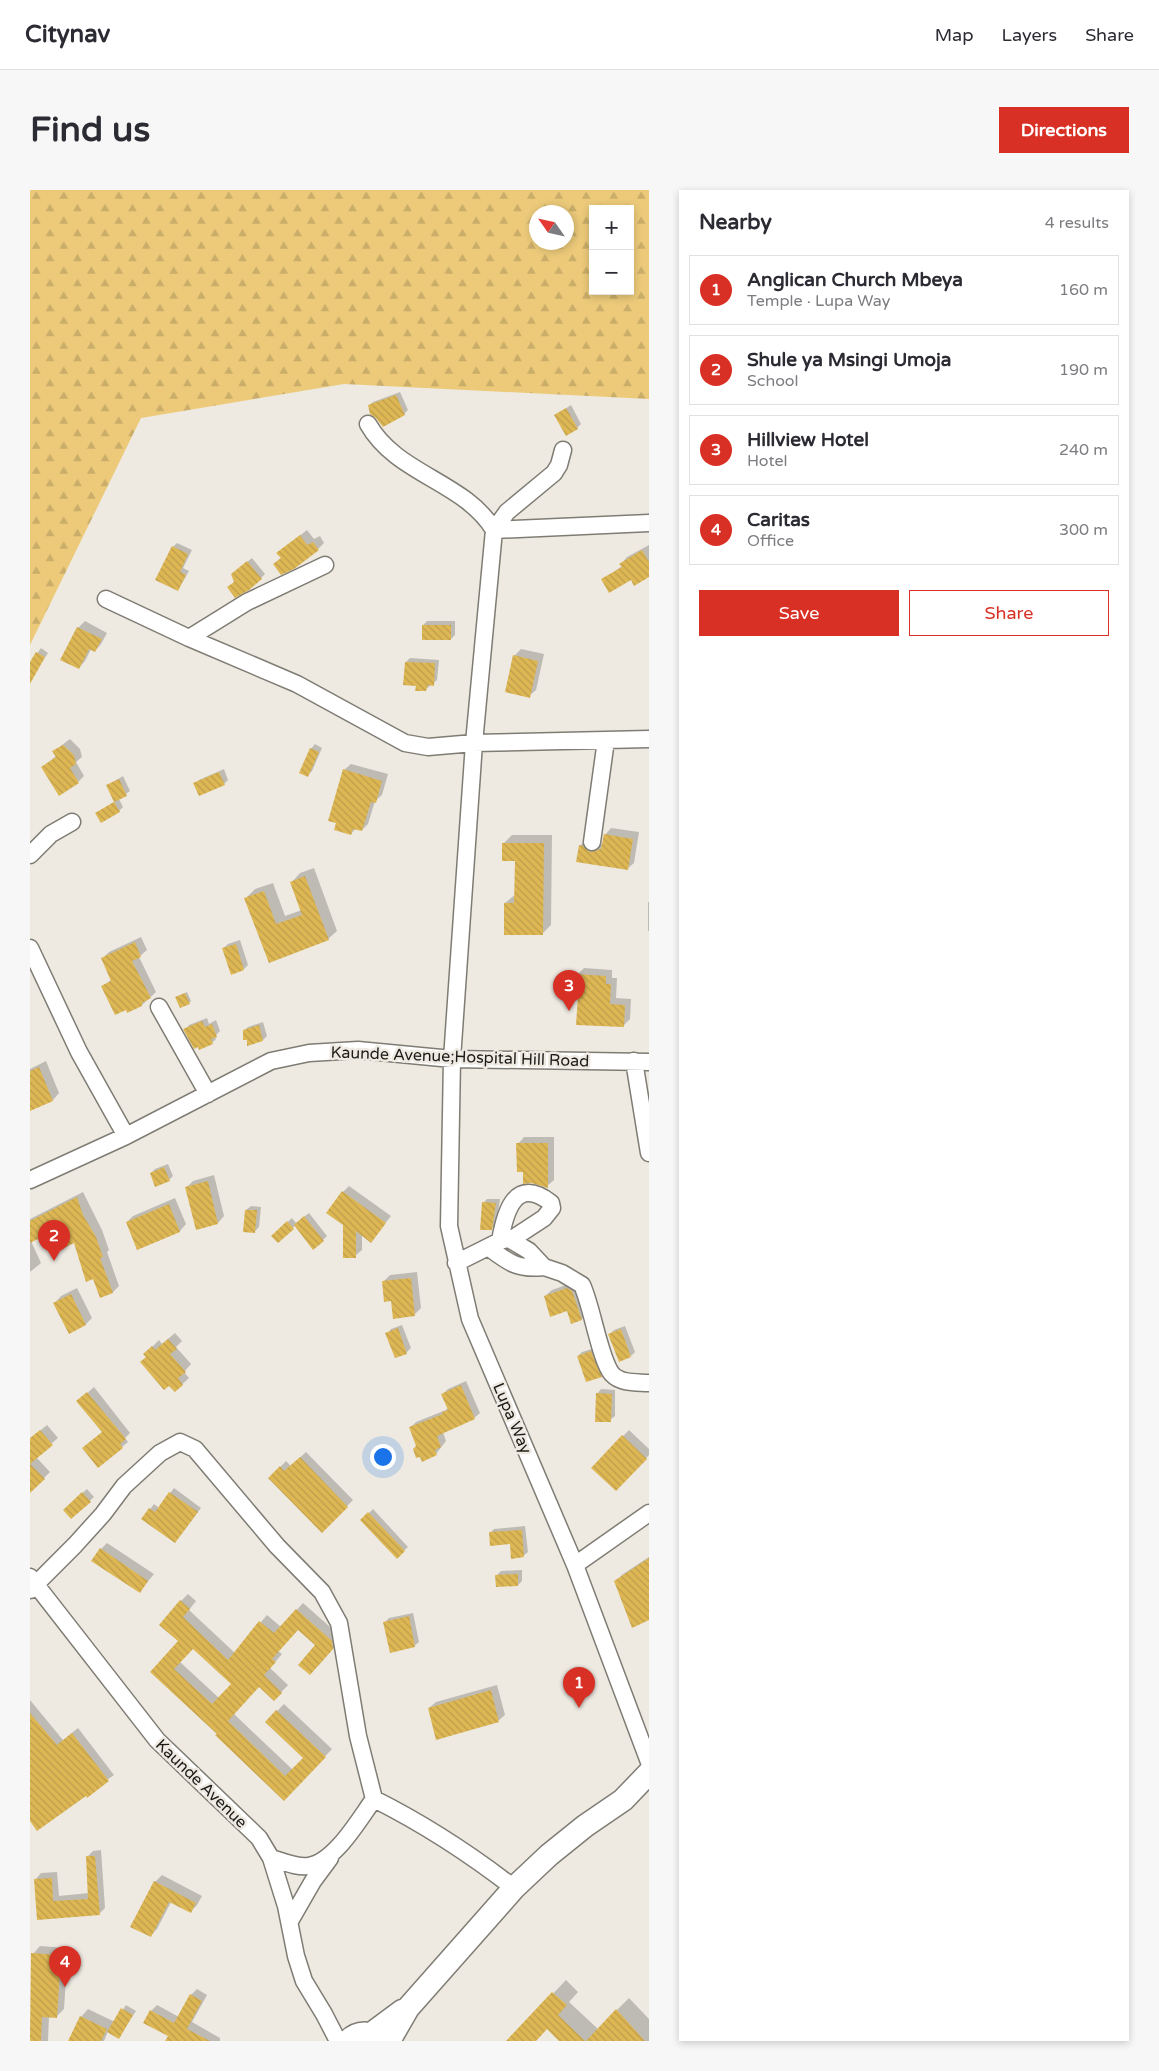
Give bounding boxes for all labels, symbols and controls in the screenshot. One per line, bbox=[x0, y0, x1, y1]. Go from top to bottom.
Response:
text: Citynav bbox=[25, 20, 110, 49]
text: Map bbox=[935, 24, 974, 46]
text: Layers bbox=[1002, 24, 1057, 46]
text: Share bbox=[1085, 24, 1134, 46]
button: Directions bbox=[999, 107, 1129, 153]
text: Find us bbox=[30, 109, 150, 151]
north arrow bbox=[529, 205, 574, 250]
map controls bbox=[589, 205, 634, 295]
button: + bbox=[589, 205, 634, 250]
text: Nearby bbox=[699, 210, 772, 235]
text: 4 results bbox=[1045, 213, 1109, 233]
button: − bbox=[589, 250, 634, 295]
text: Anglican Church Mbeya bbox=[747, 269, 963, 291]
text: 1 bbox=[711, 280, 721, 300]
text: 160 m bbox=[1059, 280, 1108, 300]
text: Temple · Lupa Way bbox=[747, 291, 890, 311]
text: Shule ya Msingi Umoja bbox=[747, 349, 952, 371]
text: 2 bbox=[711, 360, 721, 380]
text: 190 m bbox=[1059, 360, 1108, 380]
text: School bbox=[747, 371, 799, 391]
text: Hillview Hotel bbox=[747, 429, 869, 451]
text: 3 bbox=[711, 440, 721, 460]
text: 240 m bbox=[1059, 440, 1108, 460]
text: Hotel bbox=[747, 451, 788, 471]
text: Caritas bbox=[747, 509, 810, 531]
text: 4 bbox=[711, 520, 721, 540]
text: 300 m bbox=[1059, 520, 1108, 540]
text: Office bbox=[747, 531, 794, 551]
button: Save bbox=[699, 590, 899, 636]
button: Share bbox=[909, 590, 1109, 636]
pin: 3 bbox=[553, 970, 585, 1011]
street label: Kaunde Avenue;Hospital Hill Road bbox=[330, 1042, 590, 1072]
pin: 2 bbox=[38, 1220, 70, 1261]
street label: Lupa Way bbox=[488, 1380, 536, 1457]
your location bbox=[370, 1444, 396, 1470]
pin: 1 bbox=[563, 1667, 595, 1708]
street label: Kaunde Avenue bbox=[151, 1735, 251, 1832]
pin: 4 bbox=[49, 1946, 81, 1987]

